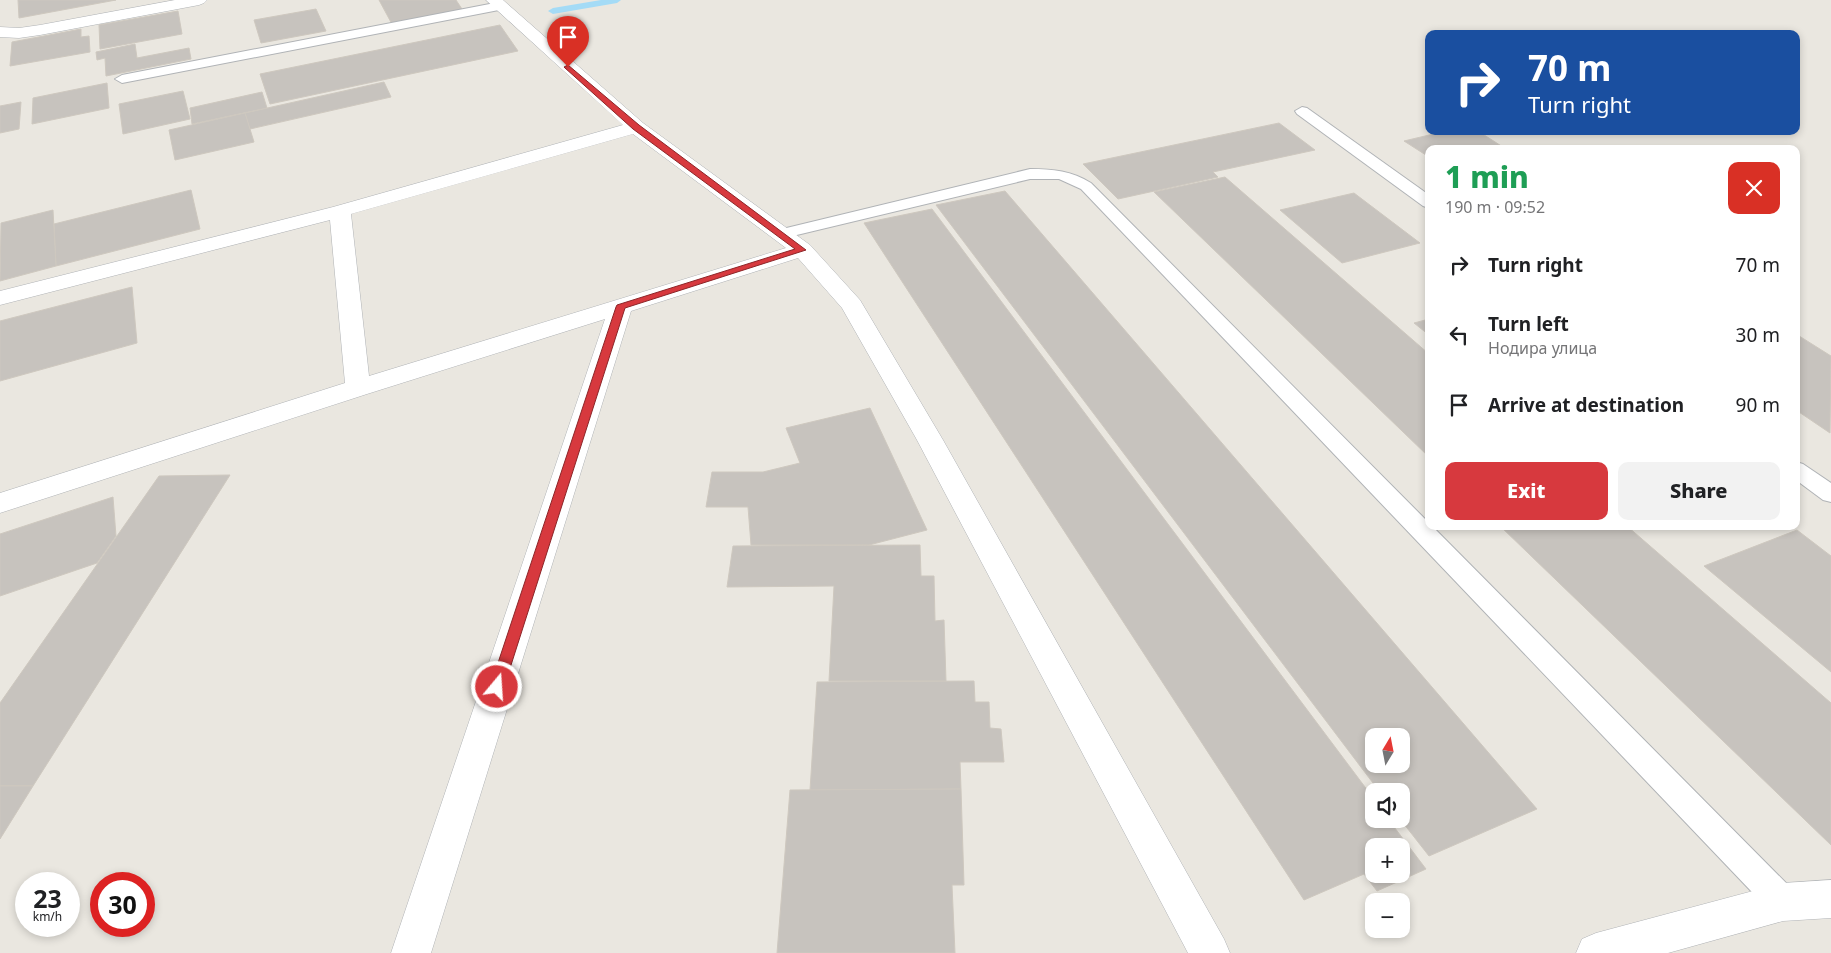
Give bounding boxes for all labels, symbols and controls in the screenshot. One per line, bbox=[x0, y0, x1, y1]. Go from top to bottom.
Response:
pin bbox=[547, 16, 589, 67]
icon: arrive bbox=[554, 23, 582, 51]
text: 70 m bbox=[1528, 44, 1611, 91]
icon: right bbox=[1445, 50, 1510, 115]
text: Turn right bbox=[1528, 89, 1631, 119]
text: 1 min bbox=[1445, 156, 1529, 197]
button: close bbox=[1728, 162, 1780, 214]
text: 190 m · 09:52 bbox=[1445, 196, 1545, 218]
icon: right bbox=[1445, 251, 1473, 279]
text: Turn right bbox=[1488, 252, 1583, 278]
text: 70 m bbox=[1736, 252, 1780, 278]
text: Turn left bbox=[1488, 311, 1569, 337]
icon: left bbox=[1445, 321, 1473, 349]
text: 30 m bbox=[1736, 322, 1780, 348]
text: Нодира улица bbox=[1488, 337, 1597, 359]
icon: arrive bbox=[1445, 391, 1473, 419]
text: Arrive at destination bbox=[1488, 392, 1684, 418]
text: 90 m bbox=[1736, 392, 1780, 418]
button: Exit bbox=[1445, 462, 1608, 520]
button: Share bbox=[1618, 462, 1780, 520]
position arrow bbox=[470, 660, 522, 712]
north arrow bbox=[1365, 728, 1410, 772]
map controls bbox=[1365, 728, 1410, 938]
button: sound bbox=[1365, 783, 1410, 828]
button: + bbox=[1365, 838, 1410, 883]
speed limit sign: 30 bbox=[90, 872, 155, 937]
text: 23 bbox=[33, 881, 62, 915]
button: − bbox=[1365, 893, 1410, 938]
text: km/h bbox=[33, 908, 62, 925]

